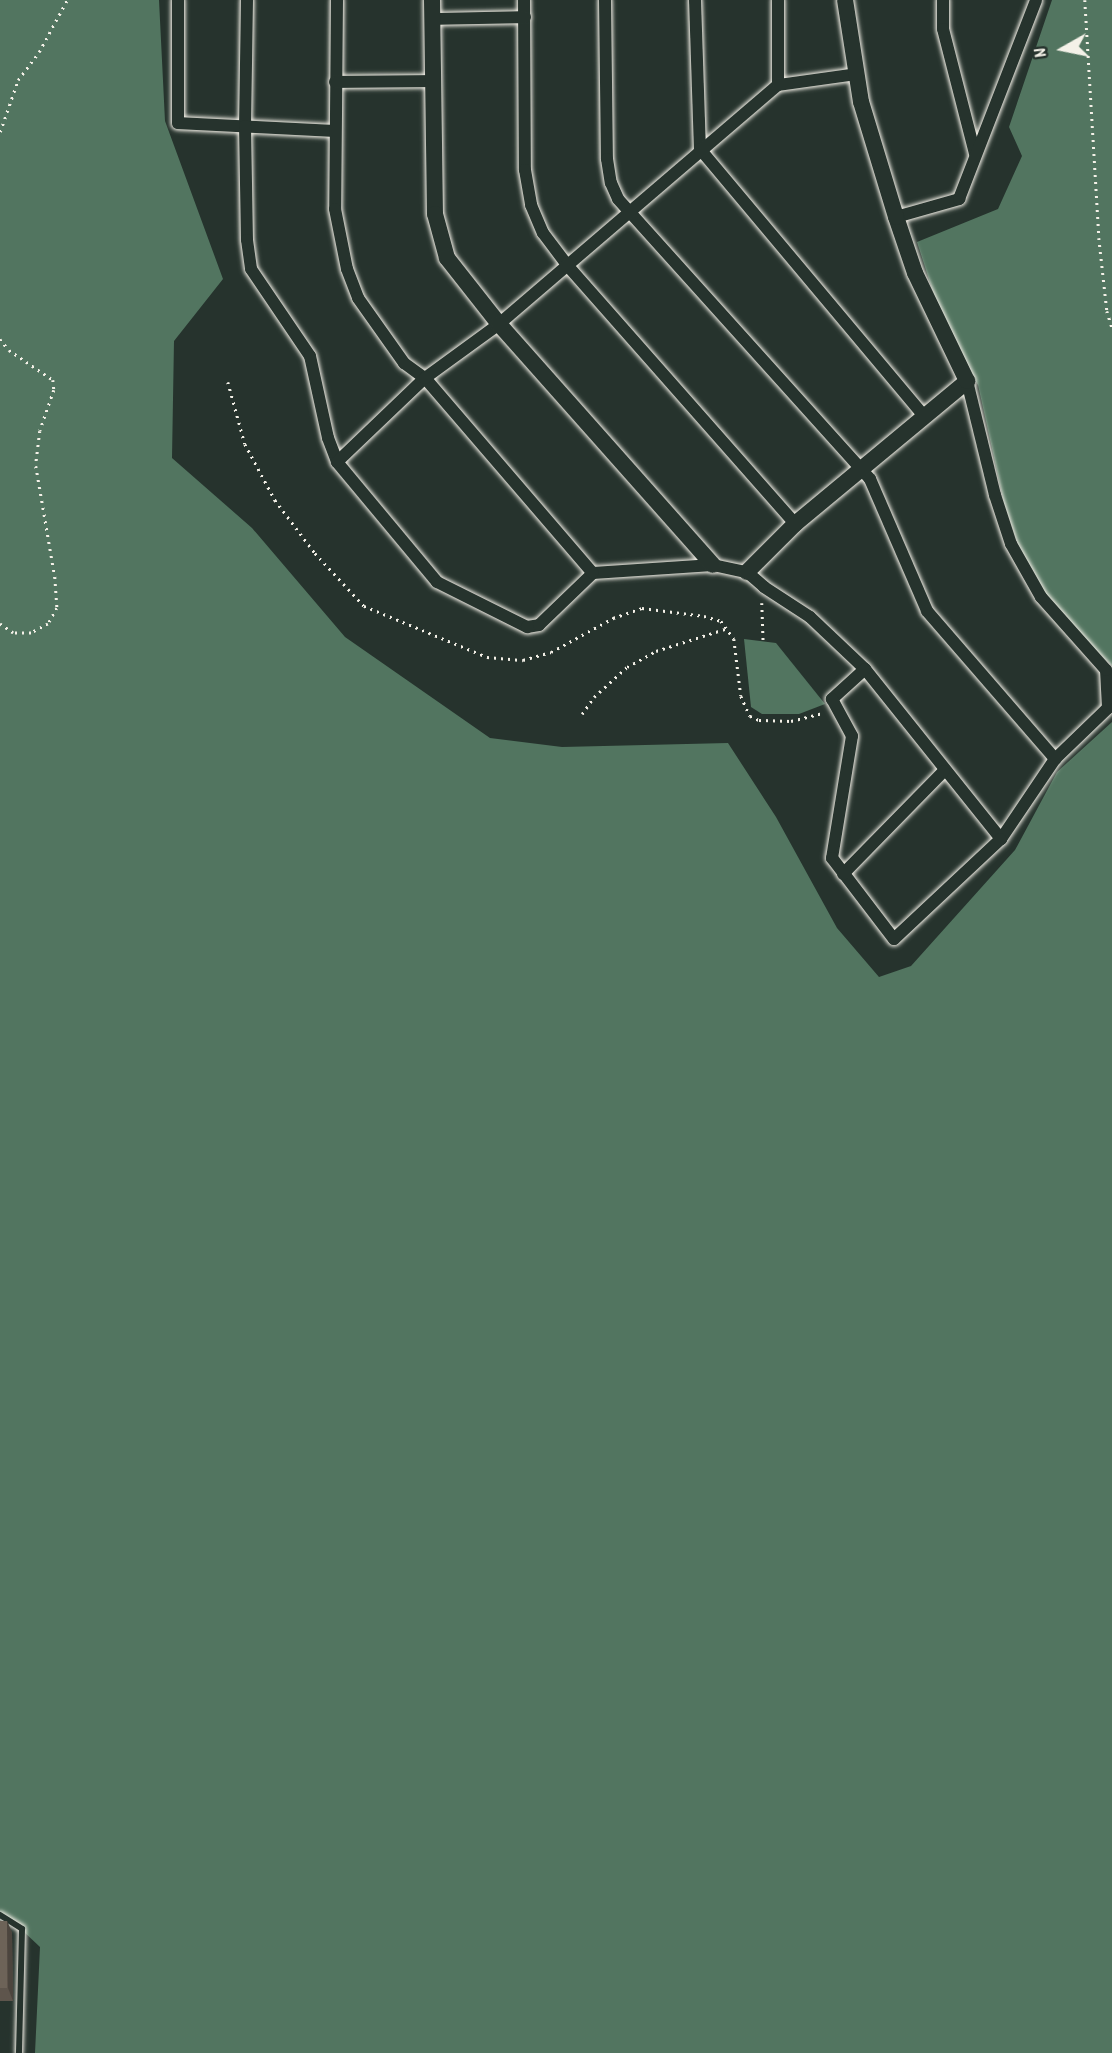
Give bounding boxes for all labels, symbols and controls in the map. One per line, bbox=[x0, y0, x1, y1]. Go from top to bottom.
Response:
north arrow bbox=[1028, 14, 1098, 84]
text: N bbox=[1028, 46, 1056, 59]

